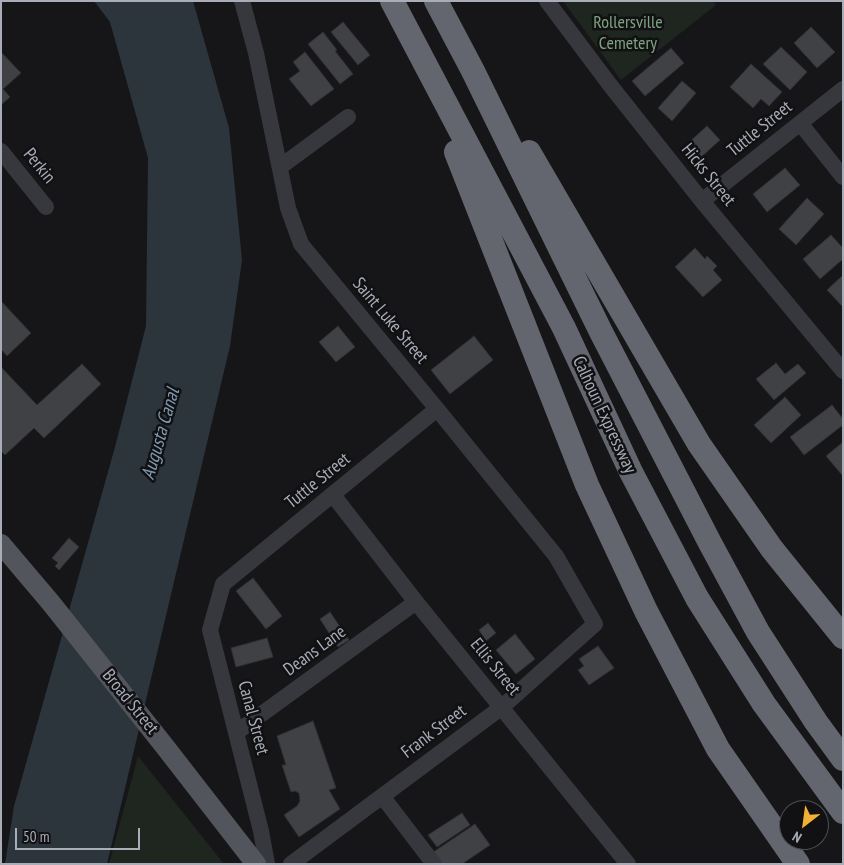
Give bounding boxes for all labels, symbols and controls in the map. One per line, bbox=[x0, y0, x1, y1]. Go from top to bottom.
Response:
park label: Rollersville Cemetery bbox=[593, 12, 663, 54]
street label: Tuttle Street bbox=[723, 96, 797, 162]
street label: Hicks Street bbox=[676, 139, 740, 211]
street label: Perkin bbox=[18, 144, 60, 188]
street label: Saint Luke Street bbox=[348, 274, 432, 368]
street label: Calhoun Expressway bbox=[567, 353, 641, 477]
water label: Augusta Canal bbox=[137, 386, 185, 482]
street label: Tuttle Street bbox=[281, 448, 355, 514]
street label: Deans Lane bbox=[280, 621, 350, 681]
street label: Ellis Street bbox=[465, 634, 525, 700]
street label: Broad Street bbox=[97, 665, 163, 739]
street label: Canal Street bbox=[233, 679, 273, 757]
street label: Frank Street bbox=[397, 701, 471, 763]
north arrow bbox=[779, 800, 829, 850]
scale bar bbox=[18, 818, 142, 850]
text: 50 m bbox=[23, 827, 49, 846]
text: N bbox=[789, 827, 805, 847]

